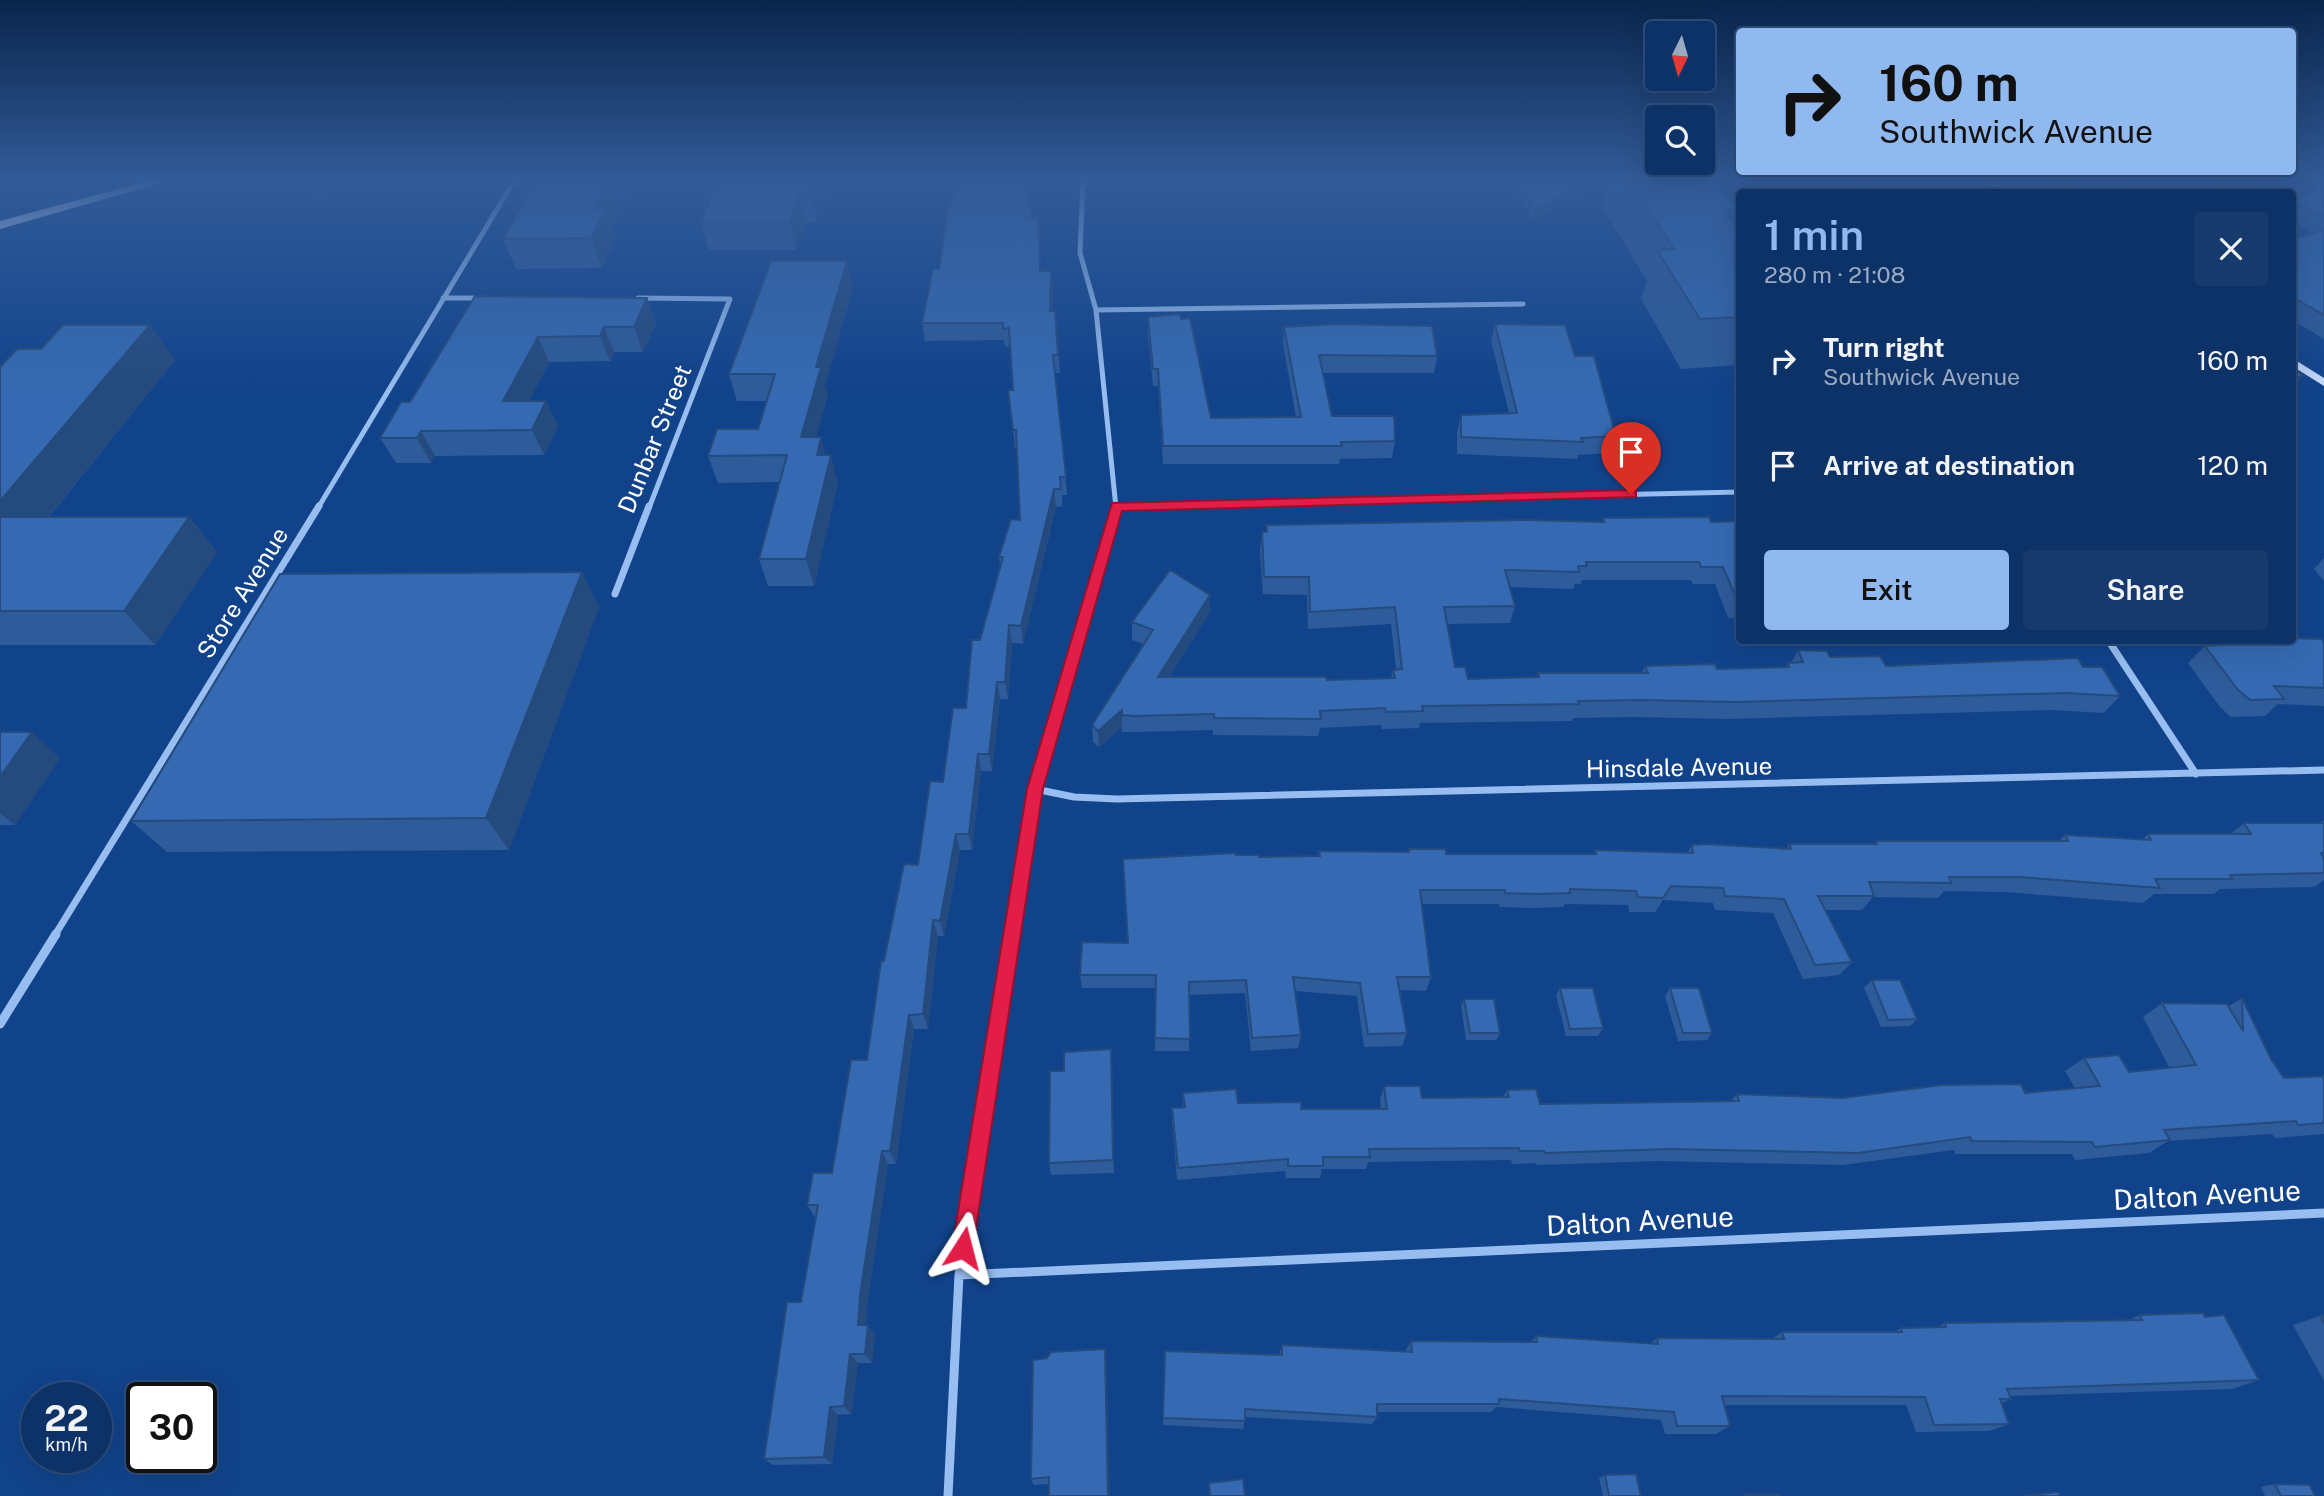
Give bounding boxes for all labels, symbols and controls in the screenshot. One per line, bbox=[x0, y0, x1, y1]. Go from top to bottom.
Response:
north arrow bbox=[1645, 21, 1715, 91]
map controls bbox=[1645, 21, 1715, 175]
text: 160 m bbox=[1879, 54, 2019, 112]
icon: right bbox=[1764, 56, 1855, 147]
button: search bbox=[1645, 105, 1715, 175]
text: Southwick Avenue bbox=[1879, 113, 2153, 150]
text: 1 min bbox=[1764, 210, 1864, 259]
button: close bbox=[2194, 212, 2268, 286]
text: 280 m · 21:08 bbox=[1764, 261, 1905, 288]
text: Turn right bbox=[1823, 332, 1945, 363]
icon: right bbox=[1764, 342, 1802, 380]
text: 160 m bbox=[2197, 345, 2268, 376]
street label: Dunbar Street bbox=[612, 360, 697, 517]
text: Southwick Avenue bbox=[1823, 363, 2020, 390]
pin bbox=[1601, 422, 1661, 494]
icon: arrive bbox=[1612, 433, 1650, 471]
icon: arrive bbox=[1764, 447, 1802, 485]
text: Arrive at destination bbox=[1823, 450, 2075, 481]
text: 120 m bbox=[2197, 450, 2268, 481]
street label: Store Avenue bbox=[191, 522, 294, 663]
button: Exit bbox=[1764, 550, 2009, 630]
button: Share bbox=[2023, 550, 2268, 630]
street label: Hinsdale Avenue bbox=[1586, 751, 1772, 783]
street label: Dalton Avenue bbox=[2112, 1173, 2302, 1216]
street label: Dalton Avenue bbox=[1545, 1199, 1735, 1242]
position arrow bbox=[926, 1211, 1000, 1285]
speed limit sign: 30 bbox=[126, 1382, 217, 1473]
text: 22 bbox=[44, 1398, 89, 1439]
text: km/h bbox=[45, 1434, 88, 1455]

